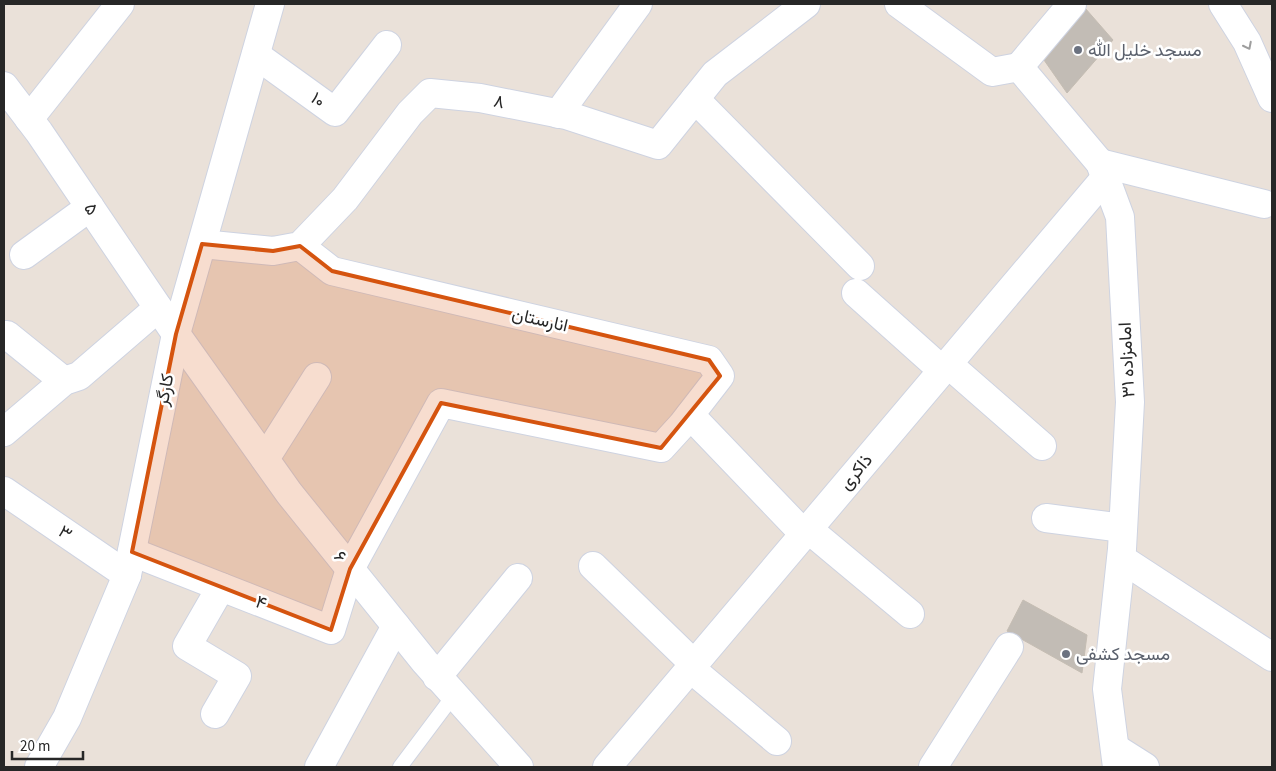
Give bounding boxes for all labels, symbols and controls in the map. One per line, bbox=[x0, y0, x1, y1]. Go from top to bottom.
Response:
place label: مسجد خلیل الله bbox=[1088, 38, 1201, 63]
one-way arrow bbox=[1242, 40, 1252, 49]
marker: مسجد خلیل الله bbox=[1072, 44, 1084, 56]
street label: ۱۰ bbox=[305, 86, 331, 114]
street label: ۸ bbox=[491, 89, 507, 115]
street label: ۵ bbox=[78, 198, 104, 220]
street label: انارستان bbox=[510, 301, 570, 339]
street label: امامزاده ۳۱ bbox=[1113, 322, 1141, 398]
street label: کارگر bbox=[149, 372, 180, 409]
street label: ذاکری bbox=[833, 448, 879, 496]
street label: ۳ bbox=[53, 519, 77, 547]
street label: ۶ bbox=[328, 546, 353, 568]
street label: ۴ bbox=[252, 589, 270, 617]
place label: مسجد کشفی bbox=[1076, 642, 1170, 667]
marker: مسجد کشفی bbox=[1060, 648, 1072, 660]
scale bar bbox=[12, 728, 84, 760]
text: 20 m bbox=[20, 736, 50, 757]

